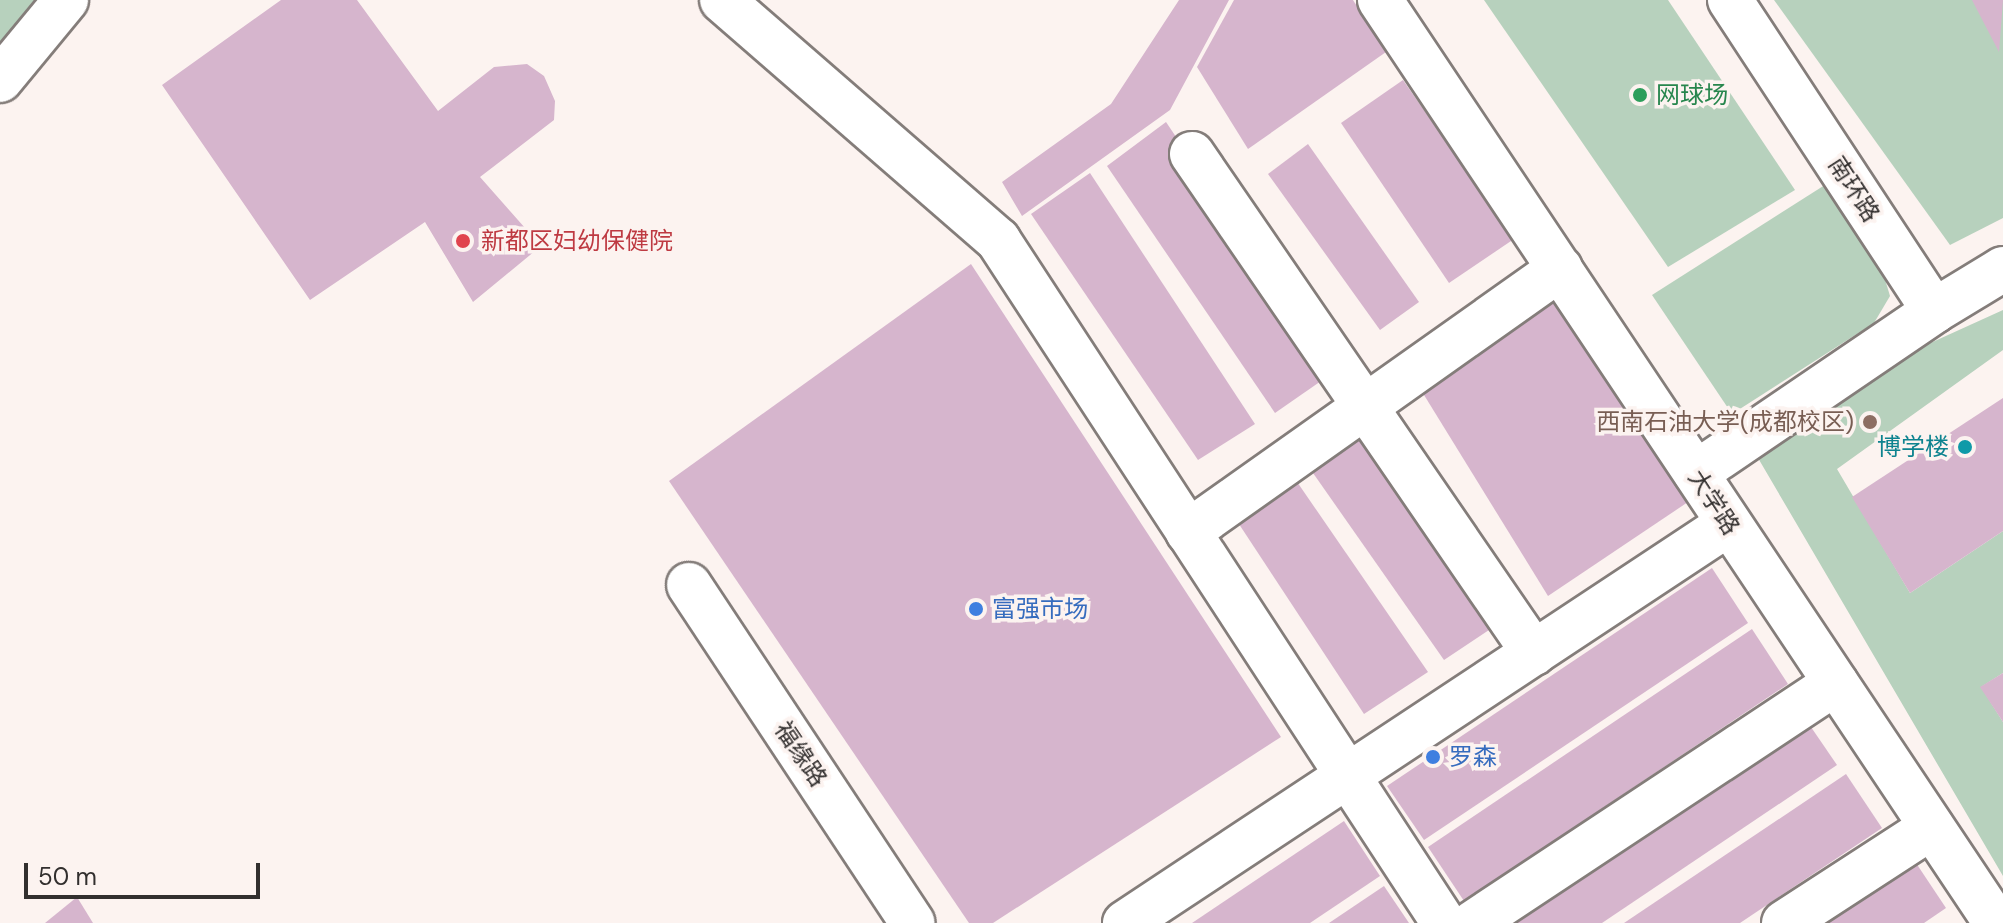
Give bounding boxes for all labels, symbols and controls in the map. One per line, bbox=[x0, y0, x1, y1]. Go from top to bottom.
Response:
place label: 网球场 bbox=[1656, 81, 1728, 109]
marker: 网球场 bbox=[1631, 86, 1649, 104]
street label: 南环路 bbox=[1822, 151, 1886, 227]
place label: 新都区妇幼保健院 bbox=[481, 227, 673, 255]
marker: 新都区妇幼保健院 bbox=[452, 230, 474, 252]
place label: 西南石油大学(成都校区) bbox=[1596, 408, 1854, 436]
marker: 西南石油大学(成都校区) bbox=[1861, 413, 1879, 431]
place label: 博学楼 bbox=[1877, 433, 1949, 461]
marker: 博学楼 bbox=[1956, 438, 1974, 456]
street label: 大学路 bbox=[1682, 464, 1746, 540]
place label: 富强市场 bbox=[992, 595, 1088, 623]
marker: 富强市场 bbox=[967, 600, 985, 618]
street label: 福缘路 bbox=[769, 716, 833, 792]
place label: 罗森 bbox=[1449, 743, 1497, 771]
marker: 罗森 bbox=[1424, 748, 1442, 766]
scale bar bbox=[28, 847, 264, 897]
text: 50 m bbox=[38, 861, 97, 892]

